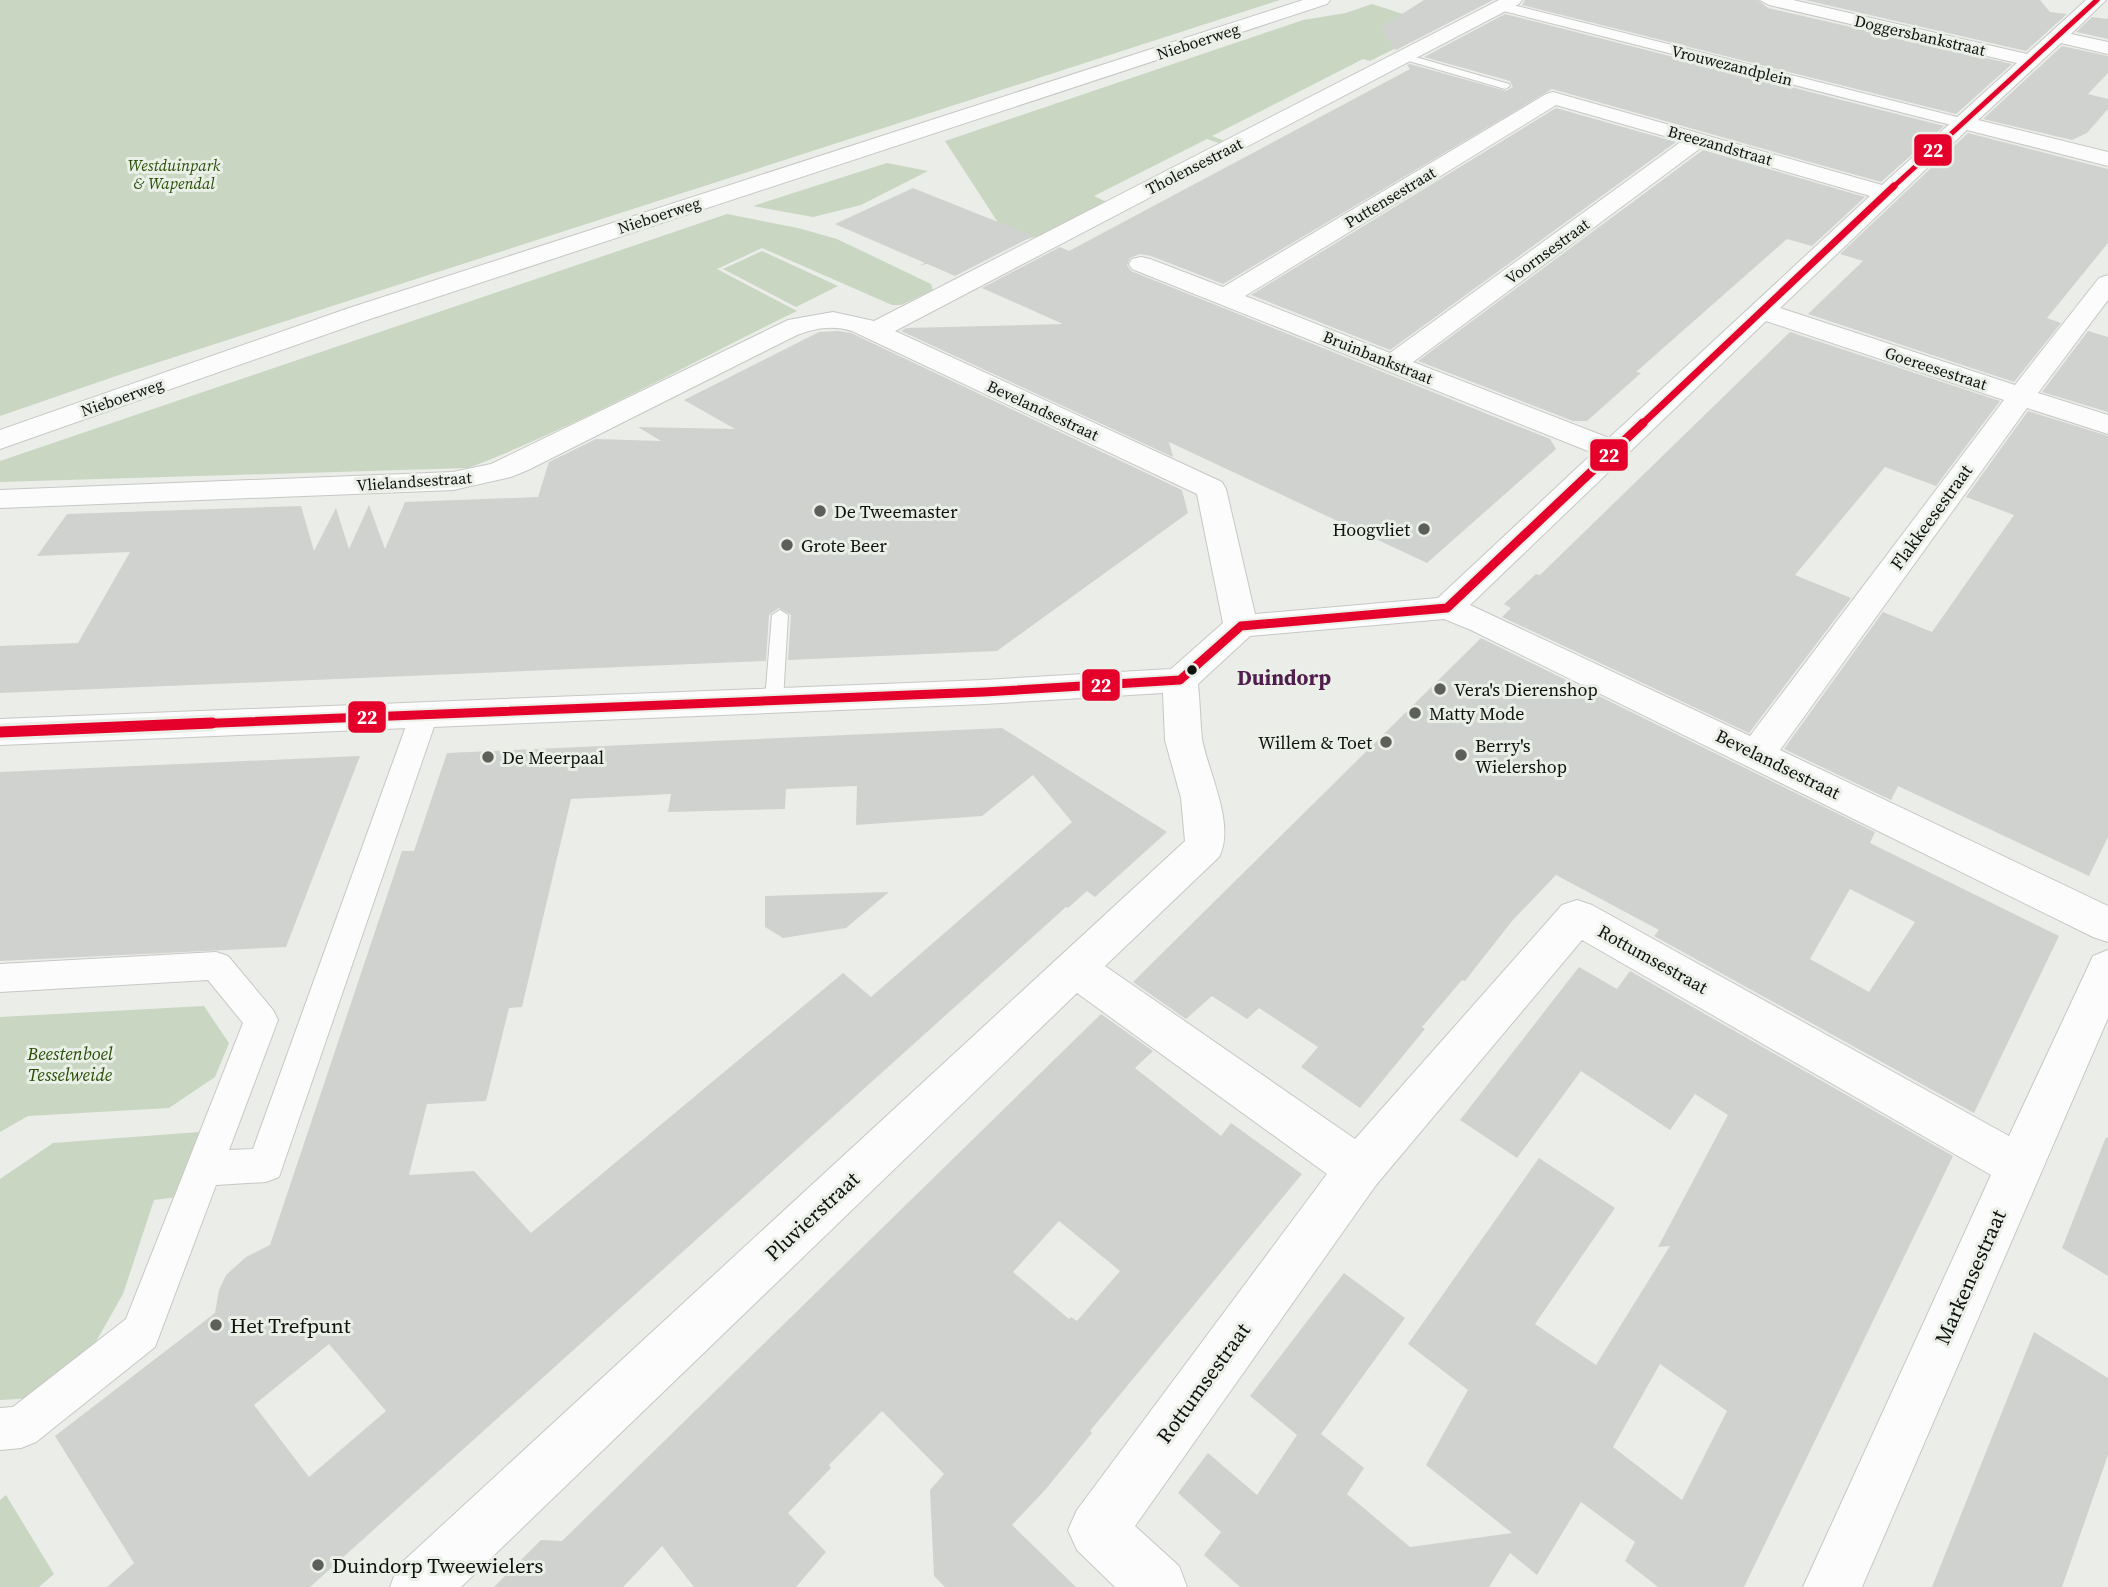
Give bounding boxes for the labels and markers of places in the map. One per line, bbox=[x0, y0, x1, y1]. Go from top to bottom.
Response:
place label: De Tweemaster bbox=[834, 499, 958, 524]
marker: De Tweemaster bbox=[812, 503, 828, 519]
place label: Hoogvliet bbox=[1333, 517, 1410, 542]
marker: Hoogvliet bbox=[1416, 521, 1432, 537]
place label: Grote Beer bbox=[801, 533, 887, 558]
marker: Grote Beer bbox=[779, 537, 795, 553]
unlabelled marker bbox=[1185, 663, 1199, 677]
place label: Vera's Dierenshop bbox=[1454, 677, 1598, 702]
marker: Vera's Dierenshop bbox=[1432, 681, 1448, 697]
place label: Matty Mode bbox=[1429, 701, 1524, 726]
marker: Matty Mode bbox=[1407, 705, 1423, 721]
place label: Willem & Toet bbox=[1258, 730, 1372, 755]
place label: Berry's Wielershop bbox=[1475, 733, 1567, 779]
marker: Willem & Toet bbox=[1378, 734, 1394, 750]
place label: De Meerpaal bbox=[502, 745, 604, 770]
marker: Berry's Wielershop bbox=[1453, 747, 1469, 763]
marker: De Meerpaal bbox=[480, 749, 496, 765]
place label: Het Trefpunt bbox=[230, 1311, 351, 1340]
marker: Het Trefpunt bbox=[208, 1317, 224, 1333]
place label: Duindorp Tweewielers bbox=[332, 1551, 543, 1580]
marker: Duindorp Tweewielers bbox=[310, 1557, 326, 1573]

